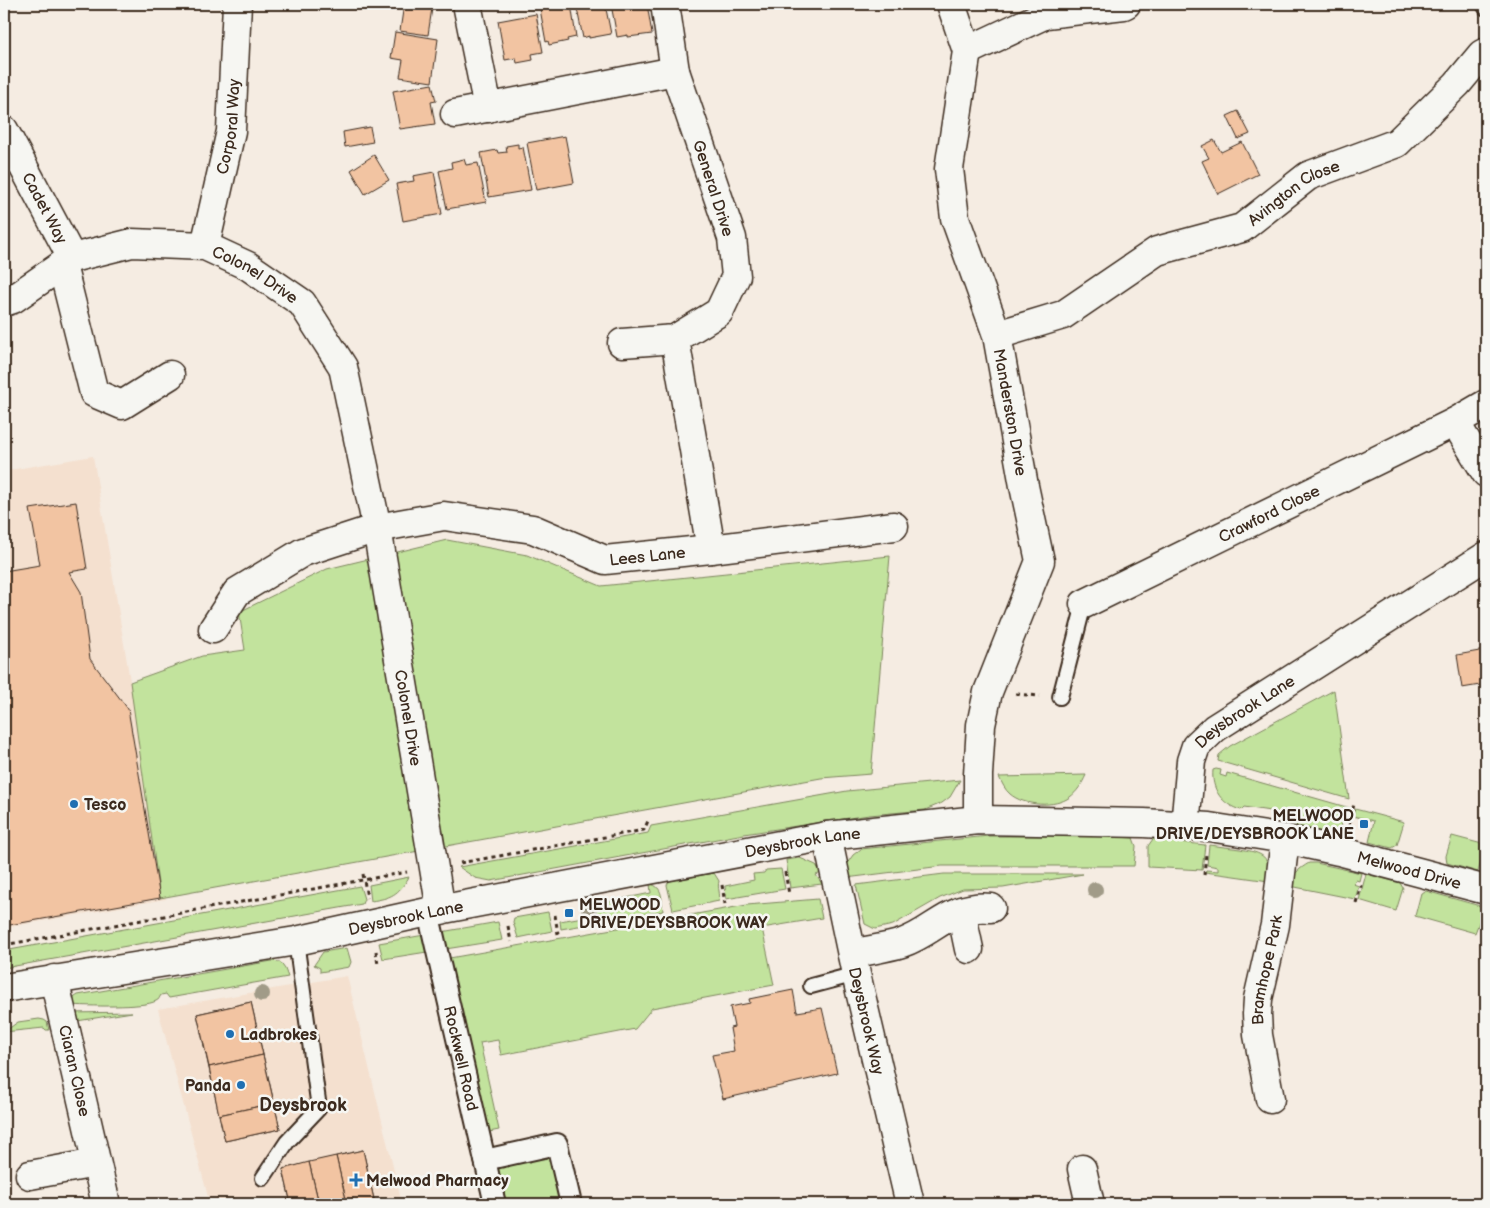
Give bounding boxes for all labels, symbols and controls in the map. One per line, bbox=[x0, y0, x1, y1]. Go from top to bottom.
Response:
street label: Corporal Way bbox=[213, 78, 244, 176]
street label: General Drive bbox=[688, 138, 737, 239]
street label: Avington Close bbox=[1245, 157, 1343, 231]
street label: Cadet Way bbox=[17, 170, 71, 248]
street label: Colonel Drive bbox=[209, 243, 302, 309]
street label: Manderston Drive bbox=[989, 347, 1030, 478]
street label: Crawford Close bbox=[1216, 482, 1324, 547]
street label: Lees Lane bbox=[609, 544, 687, 570]
street label: Colonel Drive bbox=[390, 668, 425, 768]
street label: Deysbrook Lane bbox=[1192, 672, 1299, 753]
place label: Tesco bbox=[84, 796, 126, 815]
marker: Tesco bbox=[68, 798, 80, 810]
place label: MELWOOD DRIVE/DEYSBROOK LANE bbox=[1156, 807, 1354, 844]
marker: MELWOOD DRIVE/DEYSBROOK LANE bbox=[1358, 818, 1370, 830]
street label: Deysbrook Lane bbox=[743, 824, 862, 862]
street label: Melwood Drive bbox=[1355, 848, 1463, 894]
place label: MELWOOD DRIVE/DEYSBROOK WAY bbox=[579, 896, 768, 933]
street label: Deysbrook Lane bbox=[347, 897, 465, 940]
marker: MELWOOD DRIVE/DEYSBROOK WAY bbox=[563, 907, 575, 919]
street label: Bramhope Park bbox=[1249, 914, 1287, 1025]
street label: Deysbrook Way bbox=[844, 966, 887, 1078]
street label: Rockwell Road bbox=[439, 1004, 481, 1113]
street label: Ciaran Close bbox=[54, 1023, 94, 1119]
place label: Ladbrokes bbox=[240, 1026, 317, 1045]
marker: Ladbrokes bbox=[224, 1028, 236, 1040]
place label: Panda bbox=[185, 1077, 231, 1096]
marker: Panda bbox=[235, 1079, 247, 1091]
district label: Deysbrook bbox=[259, 1095, 347, 1116]
place label: Melwood Pharmacy bbox=[366, 1172, 509, 1191]
marker: Melwood Pharmacy bbox=[350, 1174, 362, 1186]

